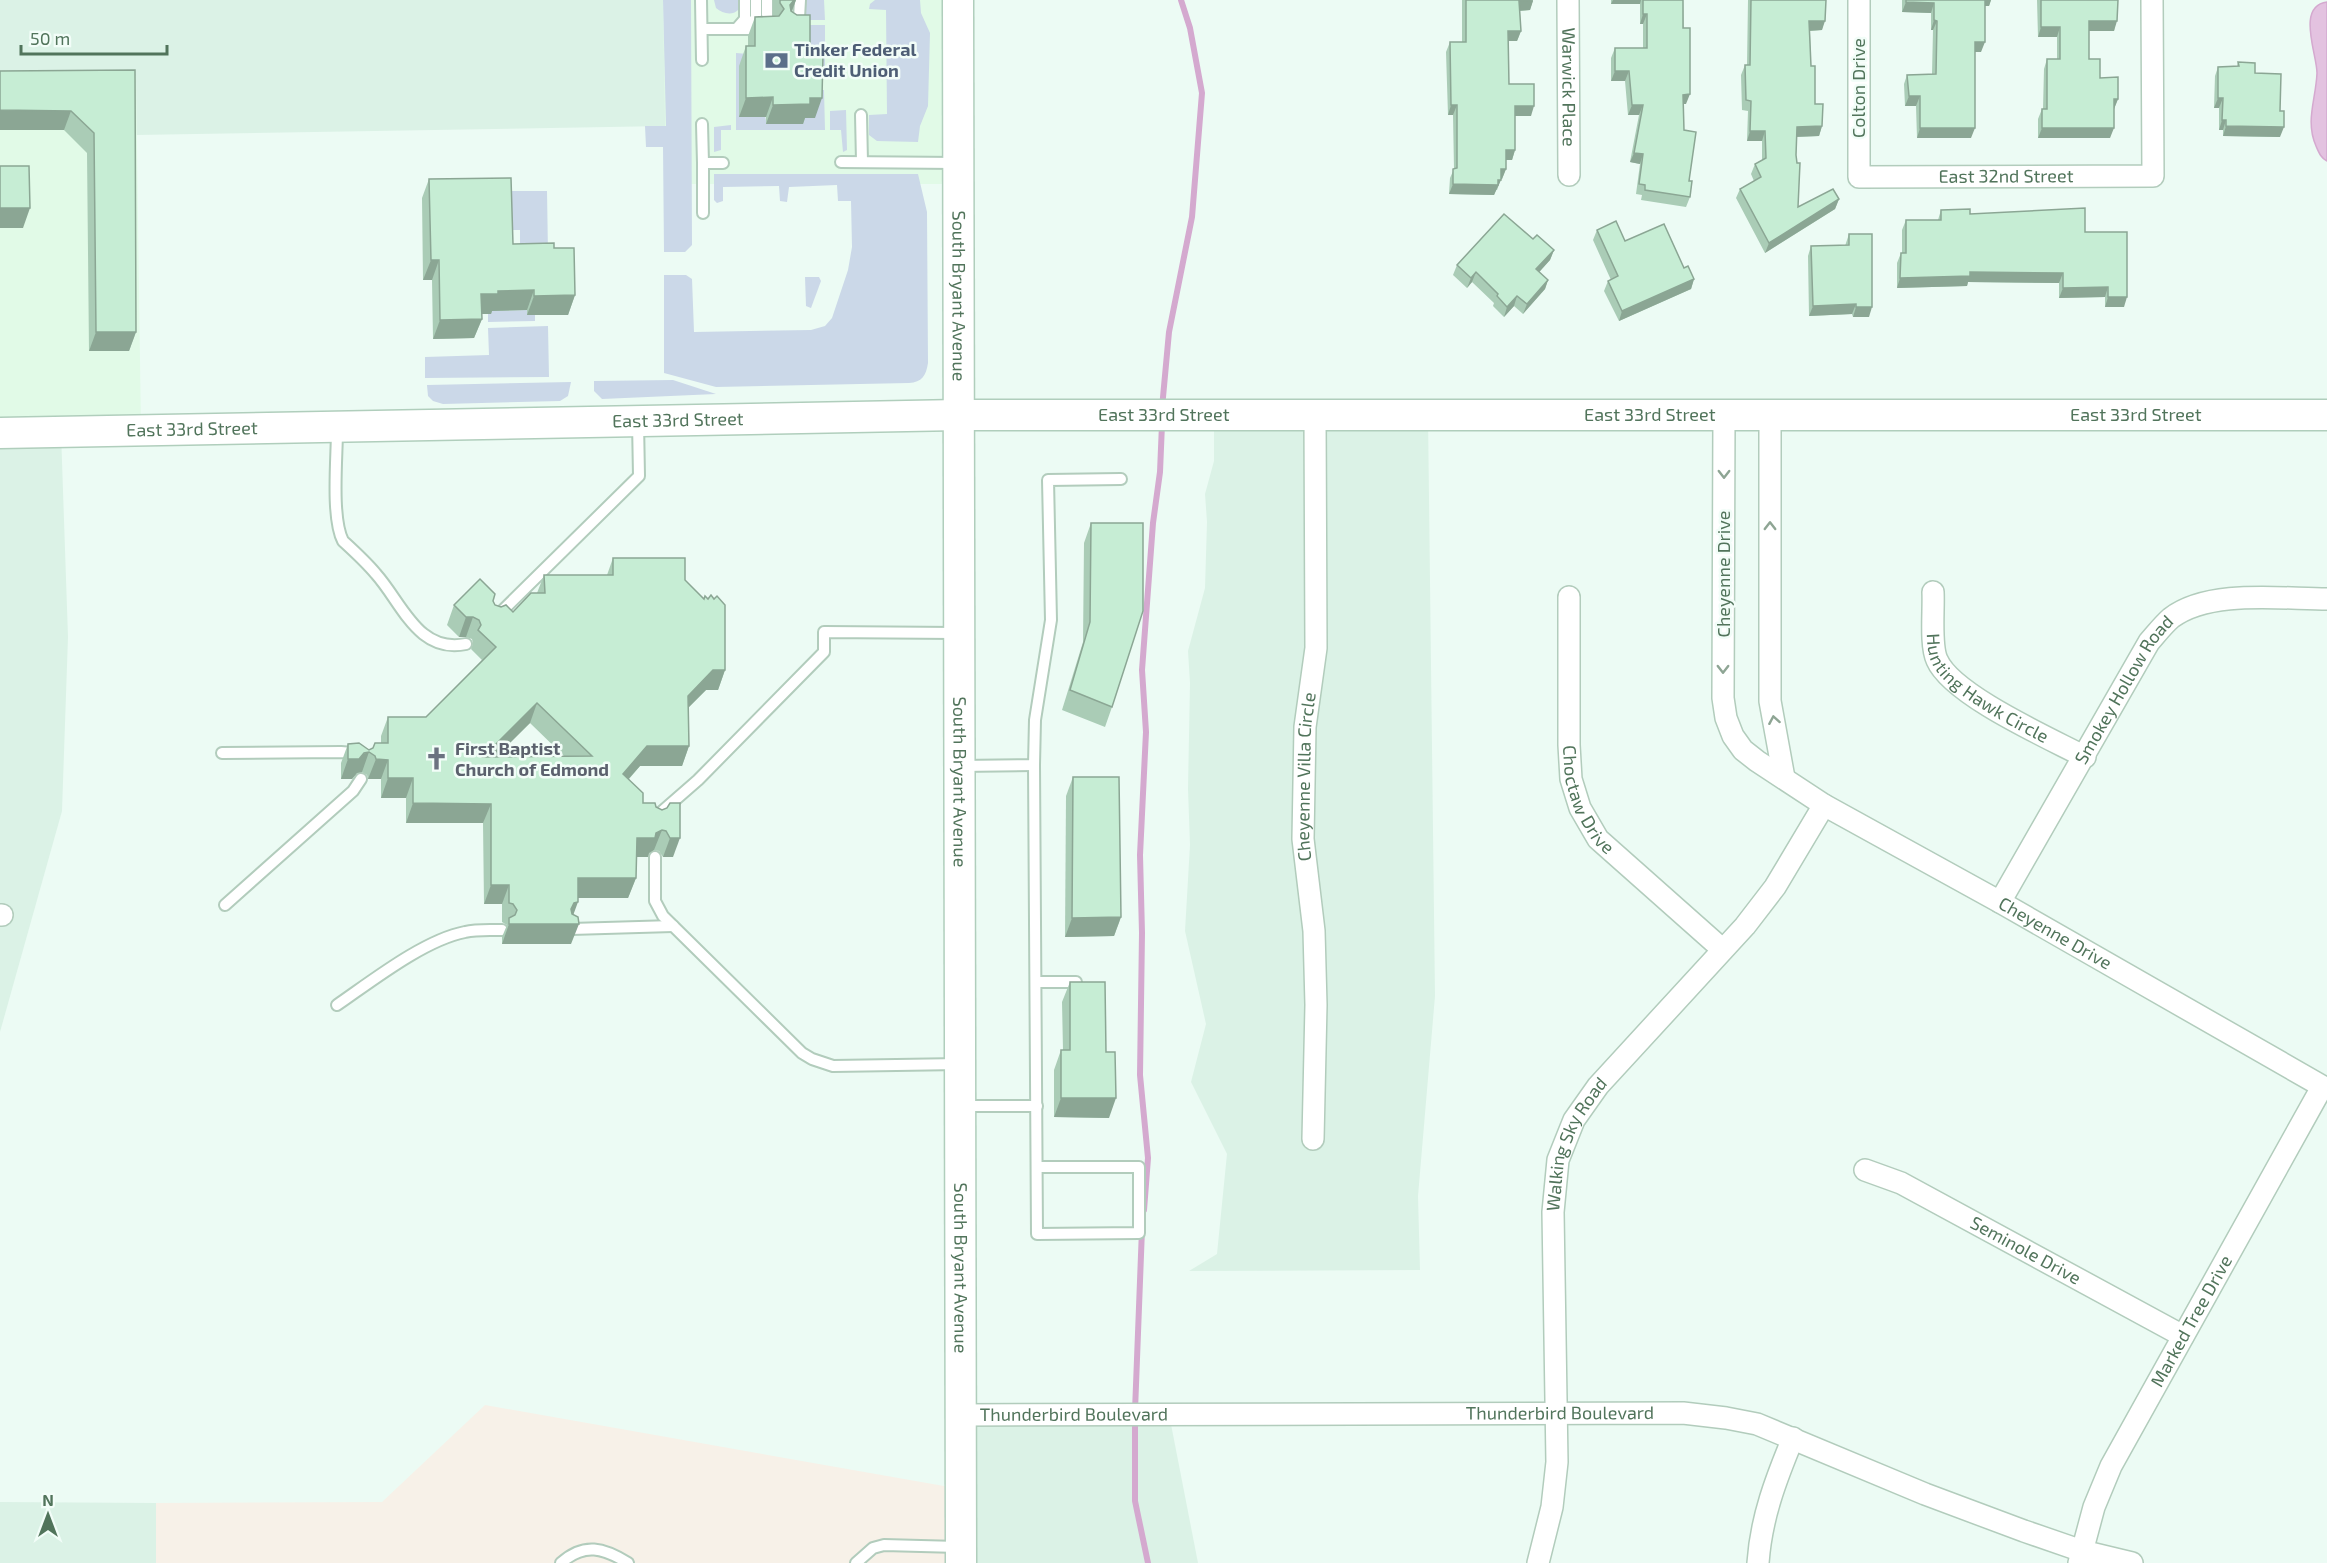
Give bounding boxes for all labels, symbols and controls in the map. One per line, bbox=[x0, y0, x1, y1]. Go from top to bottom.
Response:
scale bar bbox=[21, 18, 166, 56]
text: 50 m bbox=[30, 27, 70, 49]
street label: Warwick Place bbox=[1558, 27, 1581, 147]
place label: Tinker Federal Credit Union bbox=[794, 38, 916, 81]
street label: Colton Drive bbox=[1847, 38, 1869, 138]
bank icon: Tinker Federal Credit Union bbox=[763, 47, 789, 73]
street label: East 32nd Street bbox=[1938, 164, 2074, 187]
street label: South Bryant Avenue bbox=[948, 211, 971, 381]
street label: East 33rd Street bbox=[1098, 403, 1230, 425]
street label: East 33rd Street bbox=[1584, 403, 1716, 425]
street label: East 33rd Street bbox=[2070, 403, 2202, 425]
street label: East 33rd Street bbox=[612, 407, 744, 432]
street label: East 33rd Street bbox=[126, 416, 258, 441]
one-way arrow bbox=[1718, 469, 1730, 478]
street label: Cheyenne Drive bbox=[1712, 511, 1734, 637]
one-way arrow bbox=[1764, 521, 1776, 530]
street label: Smokey Hollow Road bbox=[2069, 610, 2177, 768]
street label: Hunting Hawk Circle bbox=[1923, 633, 2053, 747]
one-way arrow bbox=[1717, 664, 1729, 673]
street label: Cheyenne Villa Circle bbox=[1291, 691, 1320, 863]
street label: South Bryant Avenue bbox=[949, 696, 972, 867]
one-way arrow bbox=[1768, 716, 1780, 725]
place label: First Baptist Church of Edmond bbox=[455, 737, 609, 780]
street label: Choctaw Drive bbox=[1559, 744, 1619, 858]
church icon: First Baptist Church of Edmond bbox=[424, 746, 450, 772]
street label: Cheyenne Drive bbox=[1995, 892, 2116, 974]
street label: Walking Sky Road bbox=[1541, 1072, 1611, 1212]
street label: South Bryant Avenue bbox=[950, 1182, 973, 1353]
street label: Seminole Drive bbox=[1967, 1211, 2085, 1289]
street label: Marked Tree Drive bbox=[2145, 1251, 2236, 1390]
street label: Thunderbird Boulevard bbox=[1466, 1401, 1654, 1424]
street label: Thunderbird Boulevard bbox=[980, 1402, 1168, 1425]
north arrow bbox=[18, 1485, 78, 1545]
text: N bbox=[42, 1490, 54, 1509]

